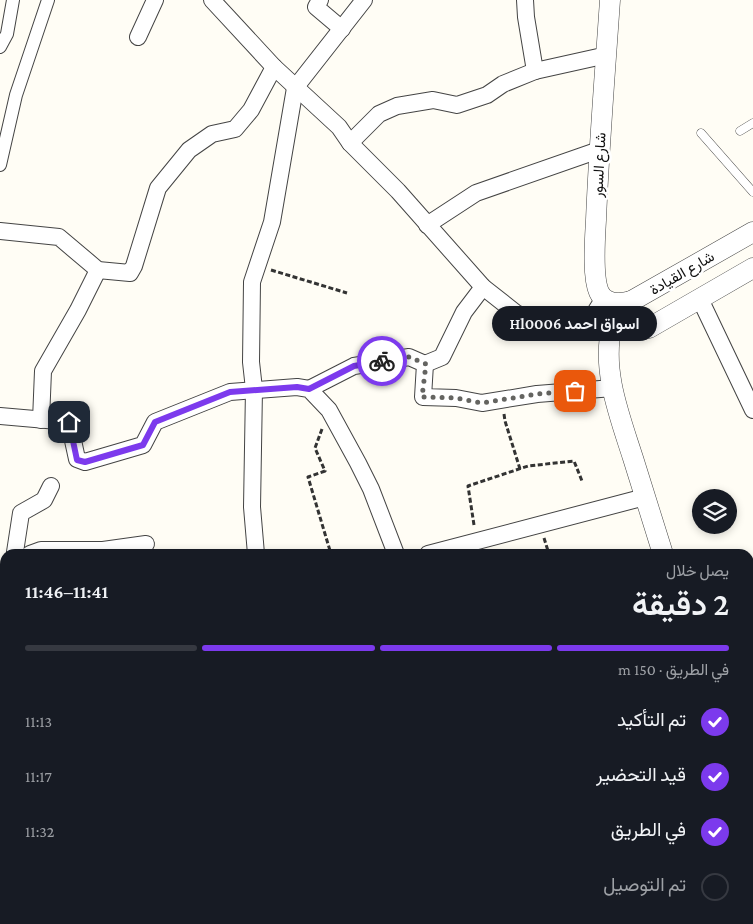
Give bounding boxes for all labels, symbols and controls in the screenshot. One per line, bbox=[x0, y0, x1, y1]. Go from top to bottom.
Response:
street label: شارع السور bbox=[589, 132, 612, 199]
street label: شارع القيادة bbox=[647, 248, 719, 300]
callout: اسواق احمد Hl0006 bbox=[492, 306, 658, 341]
text: اسواق احمد Hl0006 bbox=[509, 315, 640, 332]
courier bbox=[357, 336, 407, 386]
icon: bike bbox=[368, 347, 396, 375]
pin bbox=[554, 370, 596, 412]
icon: bag bbox=[561, 377, 589, 405]
pin bbox=[48, 401, 90, 443]
icon: home bbox=[55, 408, 83, 436]
map controls bbox=[692, 489, 737, 534]
button: layers bbox=[692, 489, 737, 534]
text: يصل خلال bbox=[666, 562, 729, 579]
text: 11:41–11:46 bbox=[25, 581, 108, 602]
text: 2 دقيقة bbox=[632, 586, 729, 622]
text: في الطريق · 150 m bbox=[618, 661, 729, 678]
icon: check bbox=[701, 708, 729, 736]
text: تم التأكيد bbox=[617, 709, 686, 730]
text: 11:13 bbox=[25, 713, 52, 730]
icon: check bbox=[701, 763, 729, 791]
text: قيد التحضير bbox=[596, 764, 686, 785]
text: 11:17 bbox=[25, 768, 52, 785]
icon: check bbox=[701, 818, 729, 846]
text: في الطريق bbox=[611, 819, 686, 840]
text: 11:32 bbox=[25, 823, 54, 840]
text: تم التوصيل bbox=[603, 874, 686, 895]

